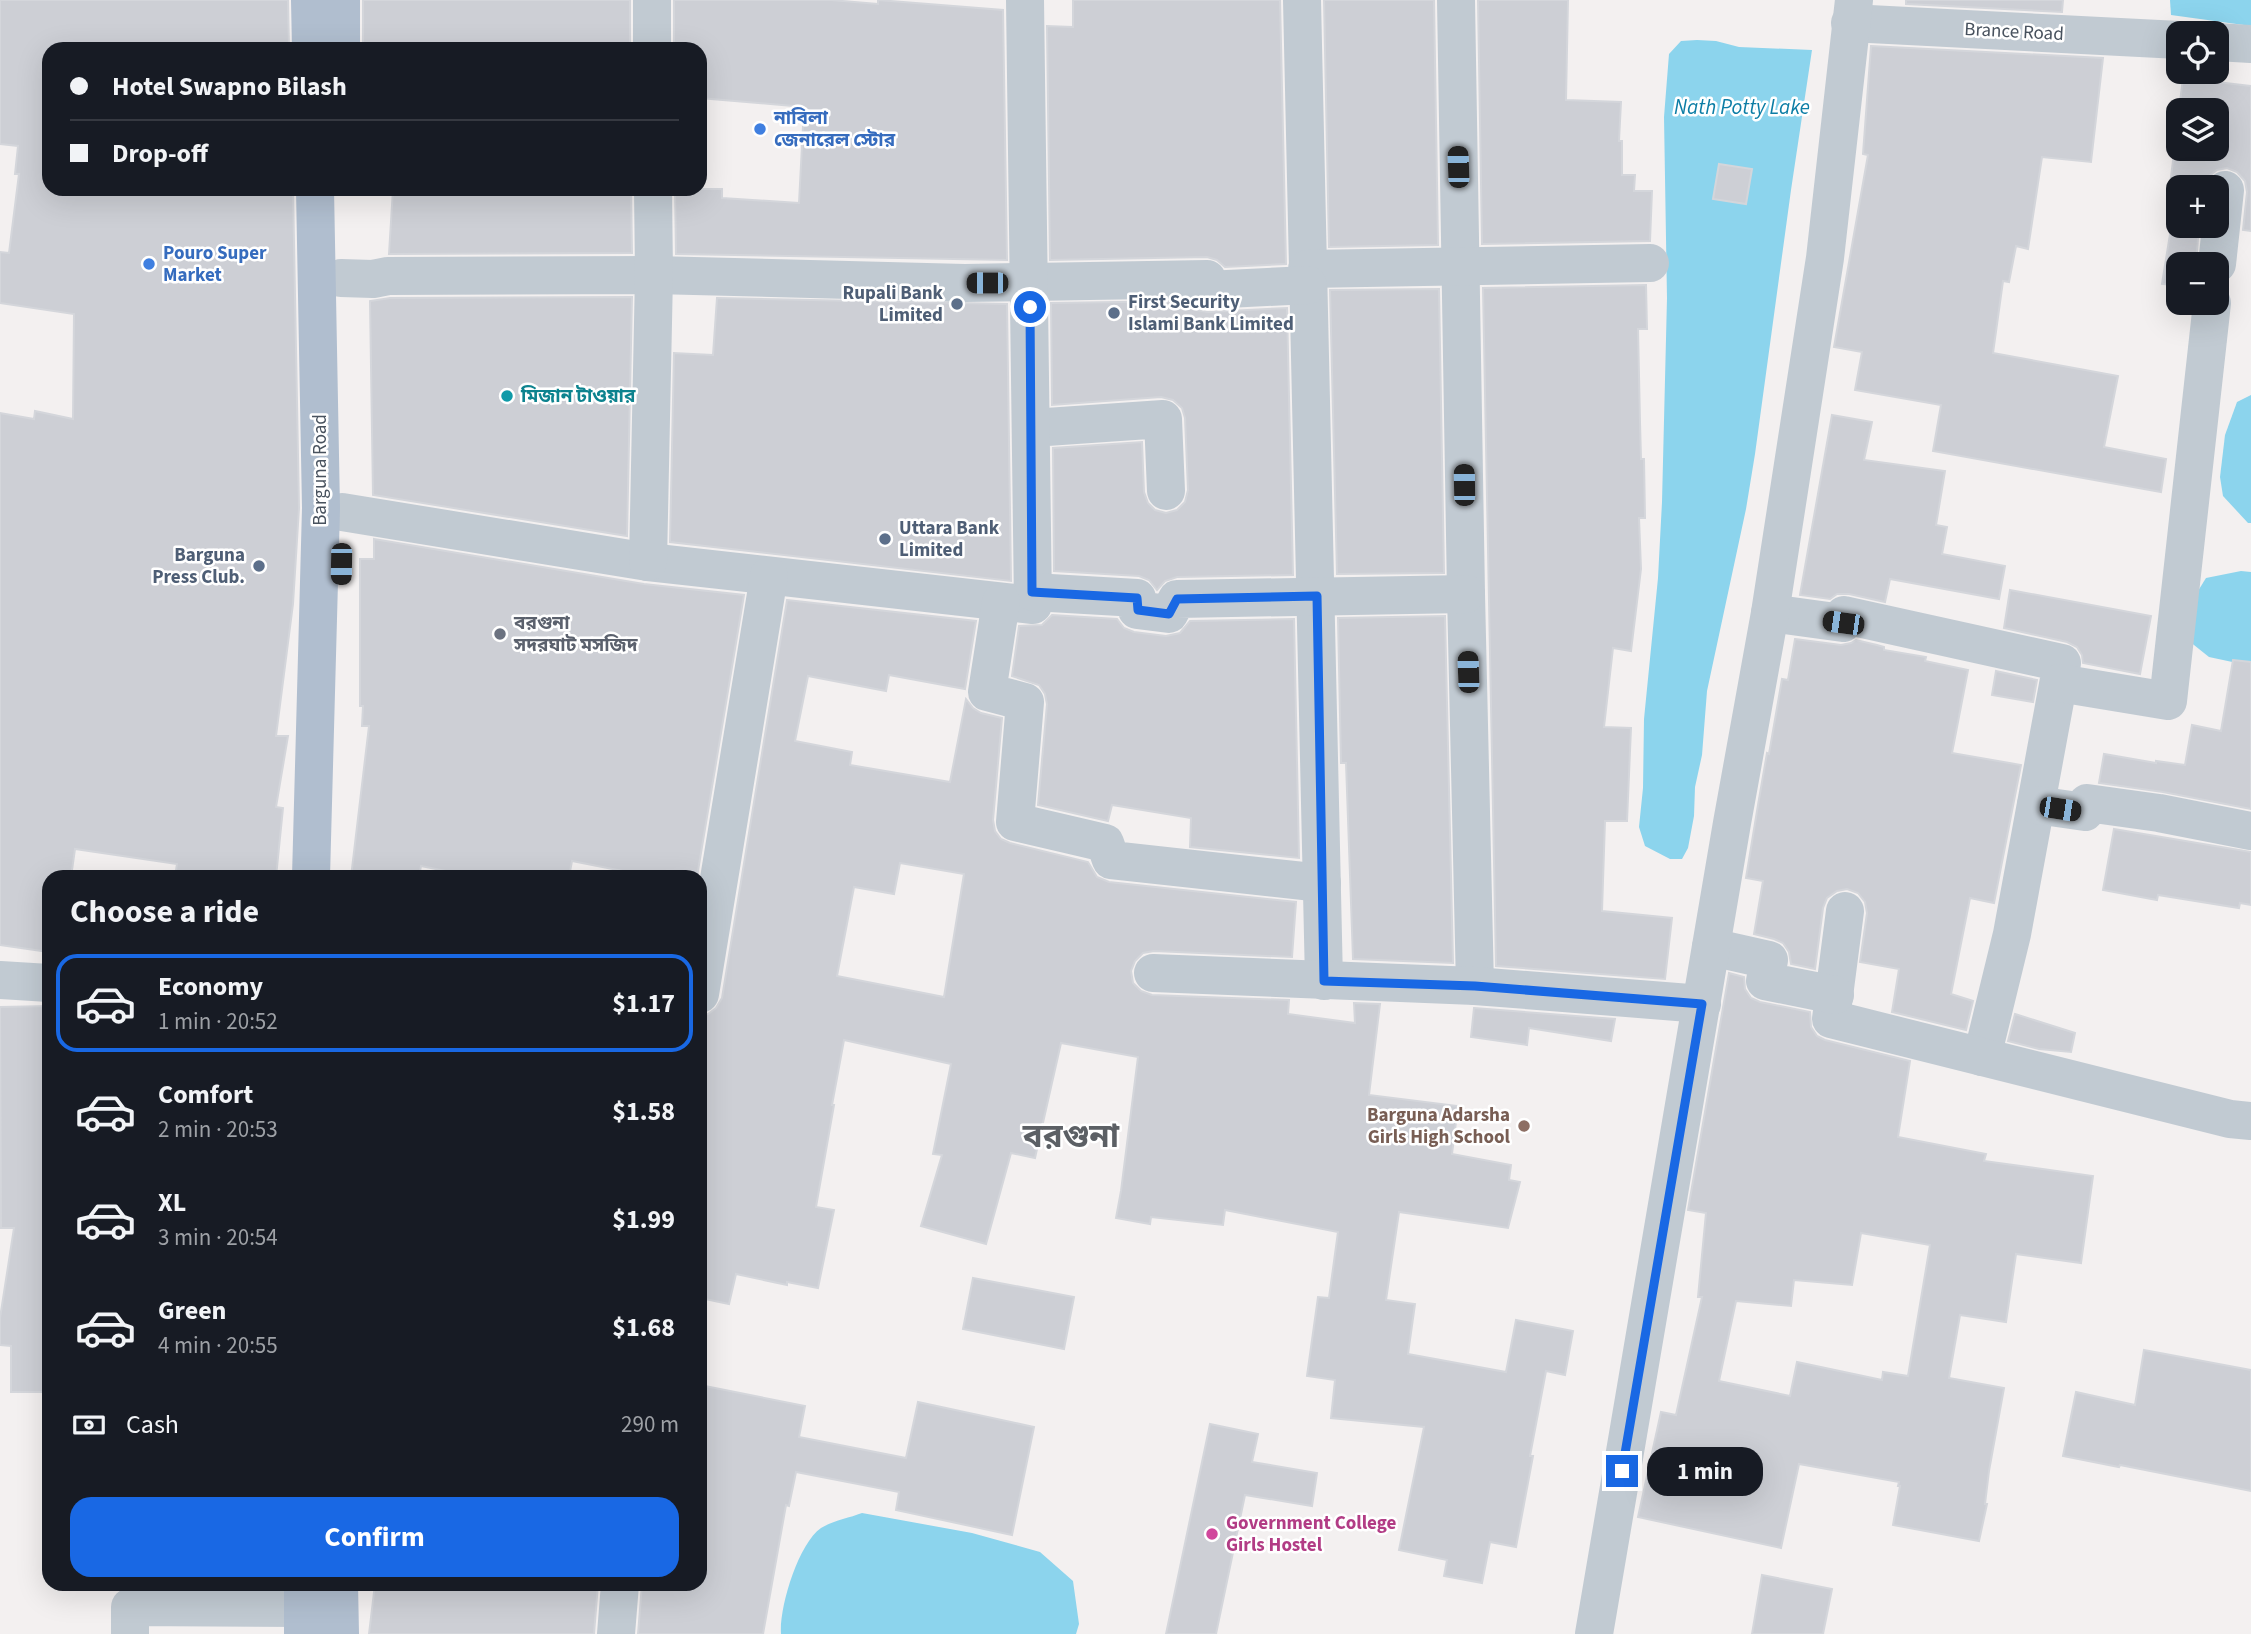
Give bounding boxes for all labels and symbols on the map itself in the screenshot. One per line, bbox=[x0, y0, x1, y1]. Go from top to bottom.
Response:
street label: Brance Road bbox=[1964, 16, 2064, 48]
water label: Nath Potty Lake bbox=[1674, 92, 1810, 122]
place label: নাবিলা জেনারেল স্টোর bbox=[773, 105, 896, 154]
marker: নাবিলা জেনারেল স্টোর bbox=[752, 121, 768, 137]
car bbox=[1447, 146, 1470, 188]
place label: Pouro Super Market bbox=[163, 240, 267, 289]
marker: Pouro Super Market bbox=[141, 256, 157, 272]
car bbox=[967, 273, 1009, 294]
place label: Rupali Bank Limited bbox=[843, 280, 944, 329]
place label: First Security Islami Bank Limited bbox=[1128, 289, 1294, 338]
route start bbox=[1014, 291, 1046, 323]
marker: Rupali Bank Limited bbox=[949, 296, 965, 312]
marker: First Security Islami Bank Limited bbox=[1106, 305, 1122, 321]
place label: মিজান টাওয়ার bbox=[520, 383, 636, 410]
marker: মিজান টাওয়ার bbox=[499, 388, 515, 404]
street label: Barguna Road bbox=[307, 414, 334, 526]
car bbox=[1454, 464, 1475, 506]
place label: Uttara Bank Limited bbox=[899, 515, 1000, 564]
marker: Uttara Bank Limited bbox=[877, 531, 893, 547]
place label: Barguna Press Club. bbox=[152, 542, 245, 591]
car bbox=[331, 543, 352, 585]
marker: Barguna Press Club. bbox=[251, 558, 267, 574]
place label: বরগুনা সদরঘাট মসজিদ bbox=[513, 610, 638, 659]
car bbox=[1821, 610, 1866, 636]
marker: বরগুনা সদরঘাট মসজিদ bbox=[492, 626, 508, 642]
car bbox=[1457, 651, 1480, 693]
car bbox=[2038, 795, 2083, 823]
place label: Barguna Adarsha Girls High School bbox=[1367, 1102, 1511, 1151]
district label: বরগুনা bbox=[1022, 1113, 1120, 1160]
marker: Barguna Adarsha Girls High School bbox=[1516, 1118, 1532, 1134]
callout: 1 min bbox=[1646, 1446, 1762, 1496]
route end bbox=[1606, 1455, 1638, 1487]
place label: Government College Girls Hostel bbox=[1226, 1510, 1397, 1559]
marker: Government College Girls Hostel bbox=[1204, 1526, 1220, 1542]

